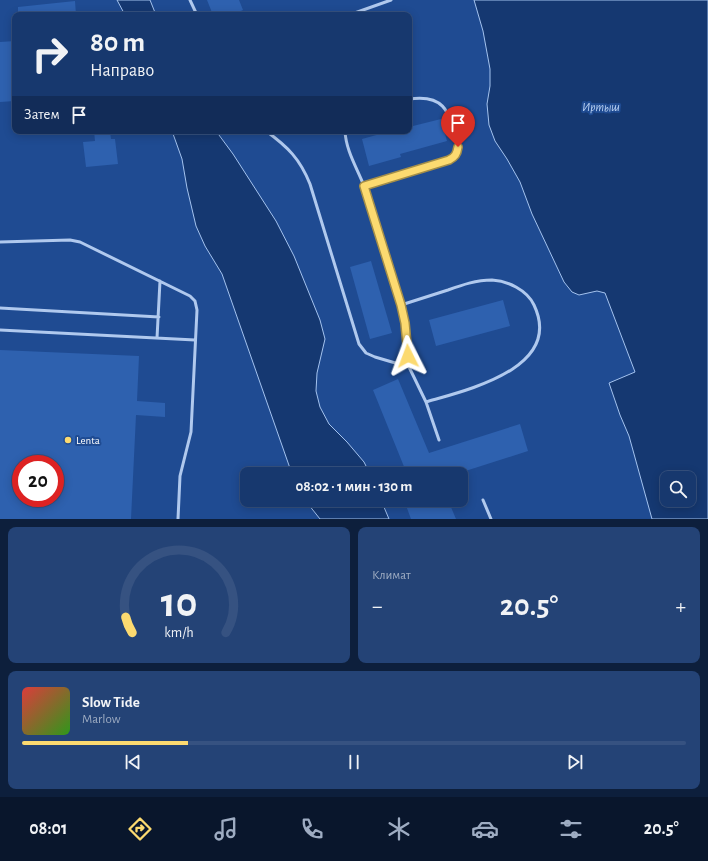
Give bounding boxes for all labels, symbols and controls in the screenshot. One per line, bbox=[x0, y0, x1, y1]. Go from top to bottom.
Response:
icon: right bbox=[24, 28, 76, 80]
text: 80 m bbox=[90, 29, 145, 57]
text: Направо bbox=[90, 62, 154, 80]
water label: Иртыш bbox=[582, 101, 620, 114]
icon: arrive bbox=[68, 104, 90, 126]
pin bbox=[441, 106, 475, 147]
text: Затем bbox=[24, 107, 60, 122]
icon: arrive bbox=[447, 112, 469, 134]
position arrow bbox=[387, 335, 429, 377]
marker: Lenta bbox=[63, 435, 73, 445]
place label: Lenta bbox=[76, 435, 100, 446]
speed limit sign: 20 bbox=[12, 455, 64, 507]
map controls bbox=[660, 471, 696, 507]
button: search bbox=[660, 471, 696, 507]
text: 08:02 · 1 мин · 130 m bbox=[296, 479, 412, 494]
text: Климат bbox=[372, 569, 411, 582]
text: 10 bbox=[161, 583, 197, 624]
text: 20.5° bbox=[500, 591, 558, 621]
text: − bbox=[372, 595, 383, 617]
text: + bbox=[675, 595, 686, 617]
text: km/h bbox=[164, 626, 194, 640]
text: Slow Tide bbox=[82, 695, 140, 710]
text: Marlow bbox=[82, 713, 120, 726]
icon: previous bbox=[122, 751, 144, 773]
icon: pause bbox=[343, 751, 365, 773]
icon: next bbox=[564, 751, 586, 773]
icon: directions bbox=[126, 815, 154, 843]
icon: music bbox=[212, 815, 240, 843]
icon: phone bbox=[298, 815, 326, 843]
icon: climate bbox=[385, 815, 413, 843]
icon: car bbox=[471, 815, 499, 843]
icon: filters bbox=[557, 815, 585, 843]
text: 08:01 bbox=[29, 820, 67, 838]
text: 20.5° bbox=[644, 820, 679, 838]

